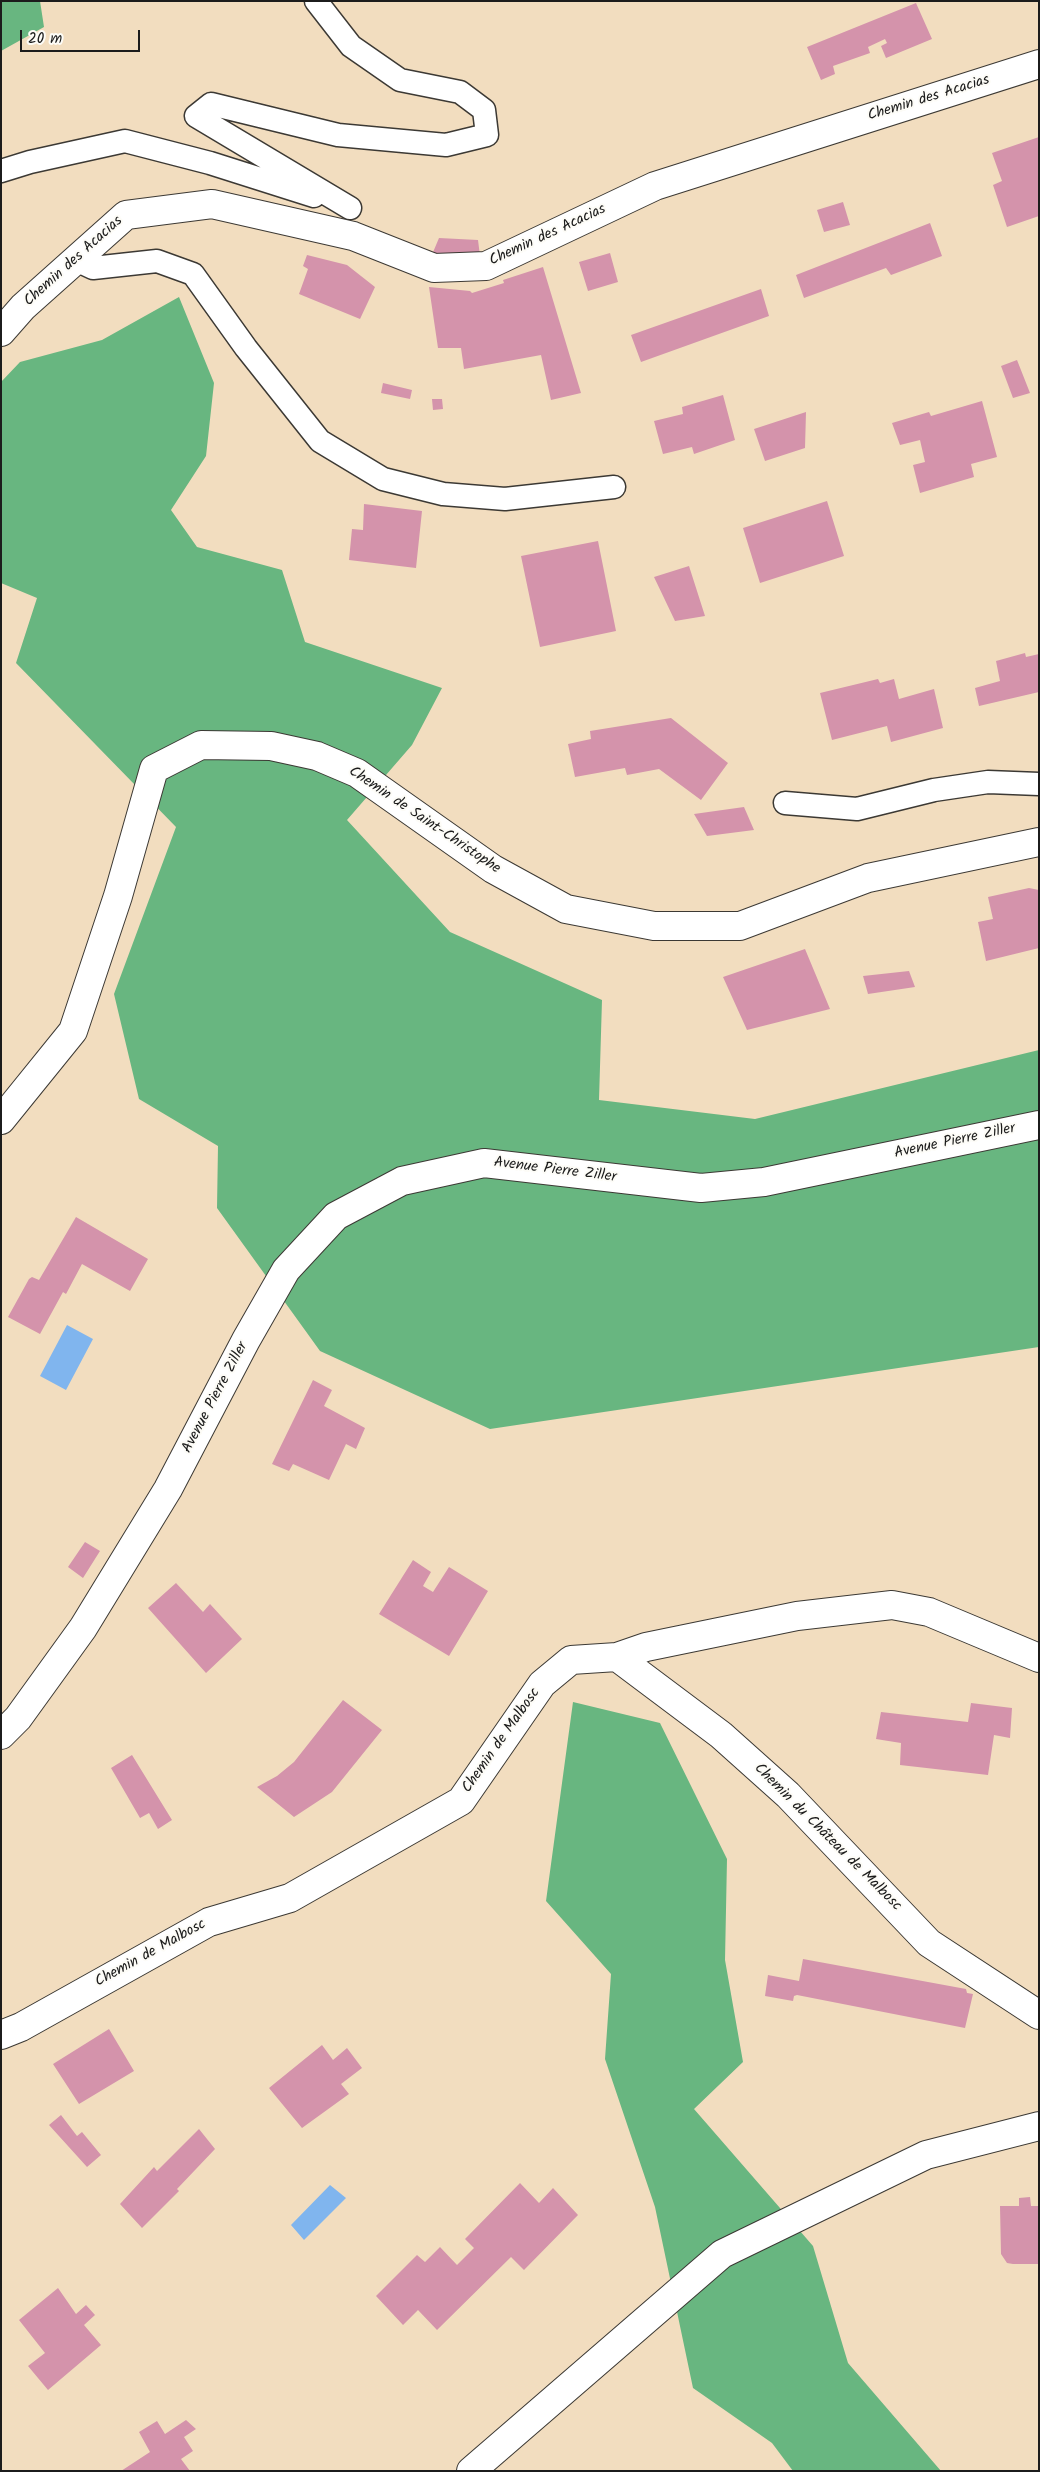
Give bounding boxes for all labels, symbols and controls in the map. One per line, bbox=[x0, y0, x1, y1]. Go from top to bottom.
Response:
scale bar bbox=[22, 20, 142, 52]
text: 20 m bbox=[28, 27, 62, 51]
street label: Chemin des Acacias bbox=[866, 72, 992, 126]
street label: Chemin des Acacias bbox=[487, 201, 609, 271]
street label: Chemin des Acacias bbox=[21, 213, 127, 311]
street label: Chemin de Saint-Christophe bbox=[345, 763, 503, 879]
street label: Avenue Pierre Ziller bbox=[893, 1120, 1017, 1164]
street label: Avenue Pierre Ziller bbox=[493, 1155, 617, 1187]
street label: Avenue Pierre Ziller bbox=[179, 1339, 253, 1457]
street label: Chemin de Malbosc bbox=[459, 1685, 545, 1797]
street label: Chemin du Château de Malbosc bbox=[749, 1760, 905, 1916]
street label: Chemin de Malbosc bbox=[92, 1916, 210, 1992]

